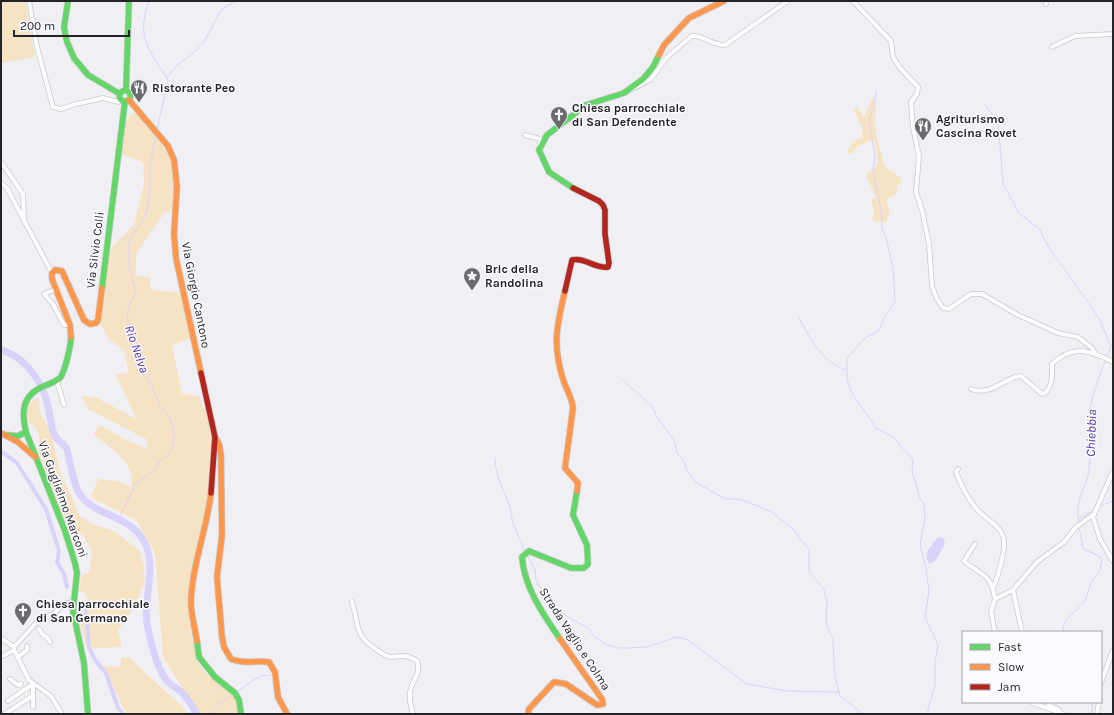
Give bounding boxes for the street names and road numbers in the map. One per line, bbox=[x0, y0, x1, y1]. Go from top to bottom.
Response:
street label: Via Silvio Colli bbox=[83, 211, 107, 289]
street label: Via Giorgio Cantono bbox=[179, 241, 213, 349]
street label: Via Guglielmo Marconi bbox=[35, 439, 91, 559]
street label: Strada Vaglio e Colma bbox=[537, 585, 613, 693]

